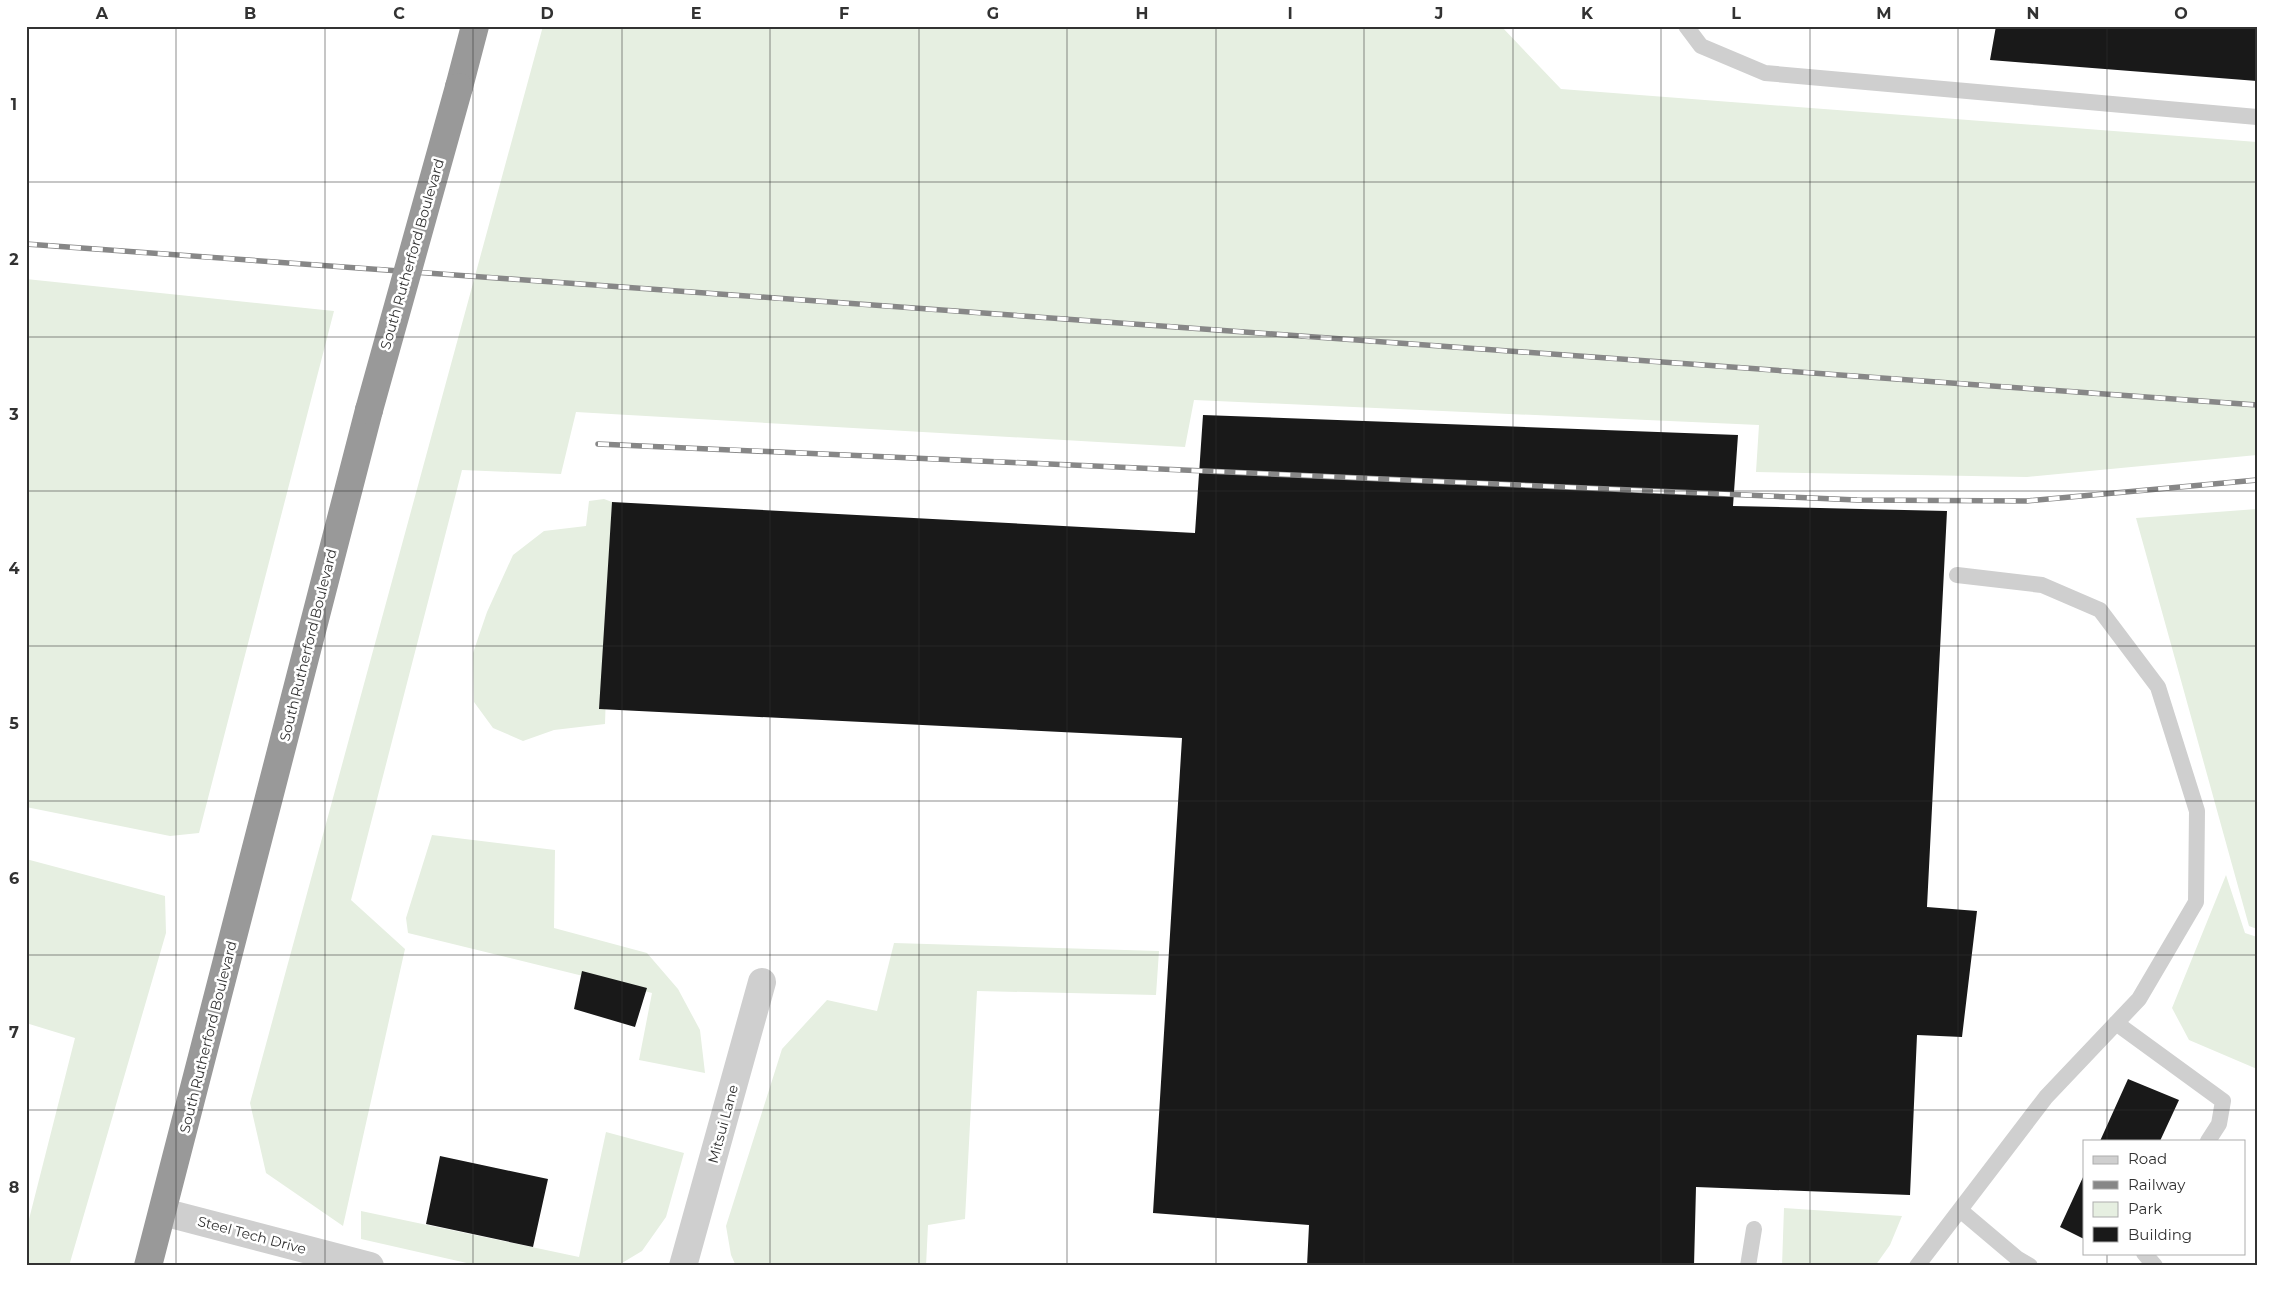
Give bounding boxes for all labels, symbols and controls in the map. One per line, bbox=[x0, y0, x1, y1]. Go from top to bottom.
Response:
text: A bbox=[95, 4, 109, 23]
text: B bbox=[244, 4, 256, 23]
text: C bbox=[393, 4, 405, 23]
text: D bbox=[540, 4, 554, 23]
text: E bbox=[691, 4, 701, 23]
text: F bbox=[839, 4, 849, 23]
text: G bbox=[987, 4, 999, 23]
text: H bbox=[1136, 4, 1148, 23]
text: I bbox=[1287, 4, 1293, 23]
text: J bbox=[1434, 4, 1443, 23]
text: K bbox=[1581, 4, 1594, 23]
text: L bbox=[1731, 4, 1741, 23]
text: M bbox=[1876, 4, 1892, 23]
text: N bbox=[2027, 4, 2039, 23]
text: O bbox=[2174, 4, 2188, 23]
text: 1 bbox=[11, 95, 17, 114]
street label: South Rutherford Boulevard bbox=[376, 157, 448, 351]
text: 2 bbox=[9, 250, 19, 269]
text: 3 bbox=[8, 405, 19, 424]
street label: South Rutherford Boulevard bbox=[275, 547, 341, 743]
text: 4 bbox=[8, 559, 20, 578]
text: 5 bbox=[9, 714, 19, 733]
text: 6 bbox=[9, 869, 19, 888]
street label: South Rutherford Boulevard bbox=[175, 939, 241, 1135]
text: 7 bbox=[9, 1023, 19, 1042]
street label: Mitsui Lane bbox=[704, 1083, 742, 1165]
legend bbox=[2083, 1140, 2246, 1254]
text: Road bbox=[2128, 1149, 2167, 1168]
text: Railway bbox=[2128, 1175, 2186, 1194]
text: 8 bbox=[9, 1178, 19, 1197]
text: Park bbox=[2128, 1199, 2162, 1218]
street label: Steel Tech Drive bbox=[196, 1212, 308, 1258]
text: Building bbox=[2128, 1225, 2192, 1244]

